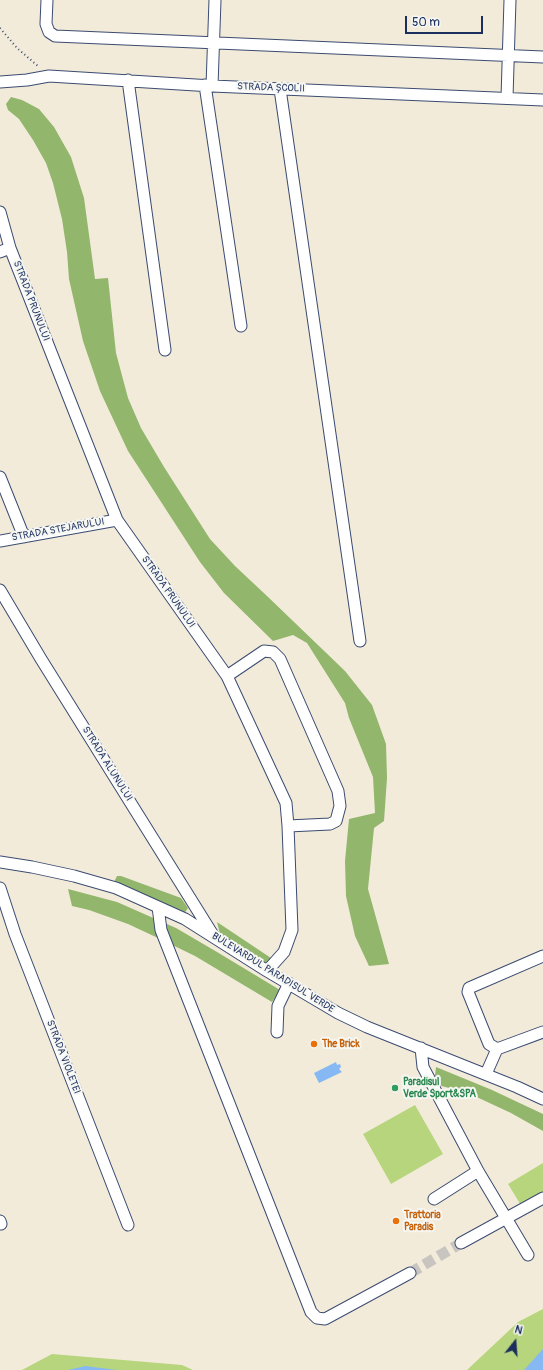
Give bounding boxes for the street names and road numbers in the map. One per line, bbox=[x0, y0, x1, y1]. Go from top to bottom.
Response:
street label: STRADA ȘCOLII bbox=[237, 81, 305, 95]
street label: STRADA PRUNULUI bbox=[10, 259, 52, 343]
street label: STRADA STEJARULUI bbox=[11, 516, 105, 544]
street label: STRADA PRUNULUI bbox=[139, 554, 197, 630]
street label: STRADA ALUNULUI bbox=[79, 724, 135, 804]
street label: BULEVARDUL PARADISUL VERDE bbox=[209, 930, 337, 1016]
street label: STRADA VIOLETEI bbox=[43, 1018, 83, 1096]

